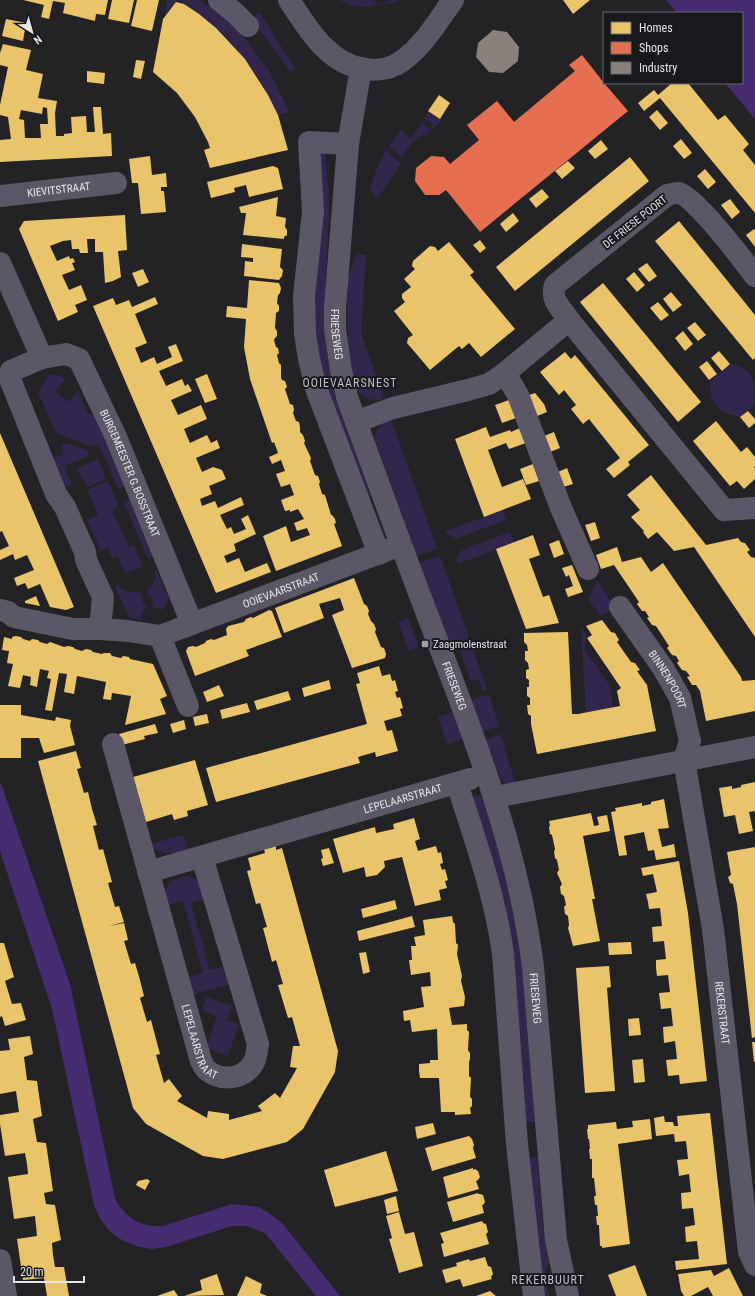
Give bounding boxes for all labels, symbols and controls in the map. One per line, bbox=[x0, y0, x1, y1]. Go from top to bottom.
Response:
north arrow bbox=[12, 12, 52, 52]
legend bbox=[603, 12, 743, 84]
text: Homes bbox=[639, 21, 673, 35]
text: N bbox=[31, 32, 44, 47]
text: Shops bbox=[639, 41, 668, 55]
text: Industry bbox=[639, 61, 677, 75]
street label: KIEVITSTRAAT bbox=[26, 179, 91, 199]
street label: DE FRIESE POORT bbox=[600, 193, 670, 251]
street label: FRIESEWEG bbox=[328, 309, 346, 360]
district label: OOIEVAARSNEST bbox=[303, 376, 397, 390]
street label: BURGEMEESTER G.BOSSTRAAT bbox=[97, 407, 163, 539]
street label: OOIEVAARSTRAAT bbox=[241, 570, 321, 611]
place label: Zaagmolenstraat bbox=[433, 638, 507, 651]
marker: Zaagmolenstraat bbox=[420, 639, 430, 649]
street label: BINNENPOORT bbox=[646, 648, 689, 710]
street label: FRIESEWEG bbox=[439, 660, 470, 712]
street label: LEPELAARSTRAAT bbox=[362, 781, 444, 816]
street label: FRIESEWEG bbox=[527, 972, 544, 1024]
street label: REKERSTRAAT bbox=[712, 980, 732, 1045]
street label: LEPELAARSTRAAT bbox=[179, 1003, 220, 1082]
scale bar bbox=[14, 1258, 84, 1284]
text: 20 m bbox=[20, 1265, 44, 1279]
district label: REKERBUURT bbox=[511, 1273, 585, 1287]

